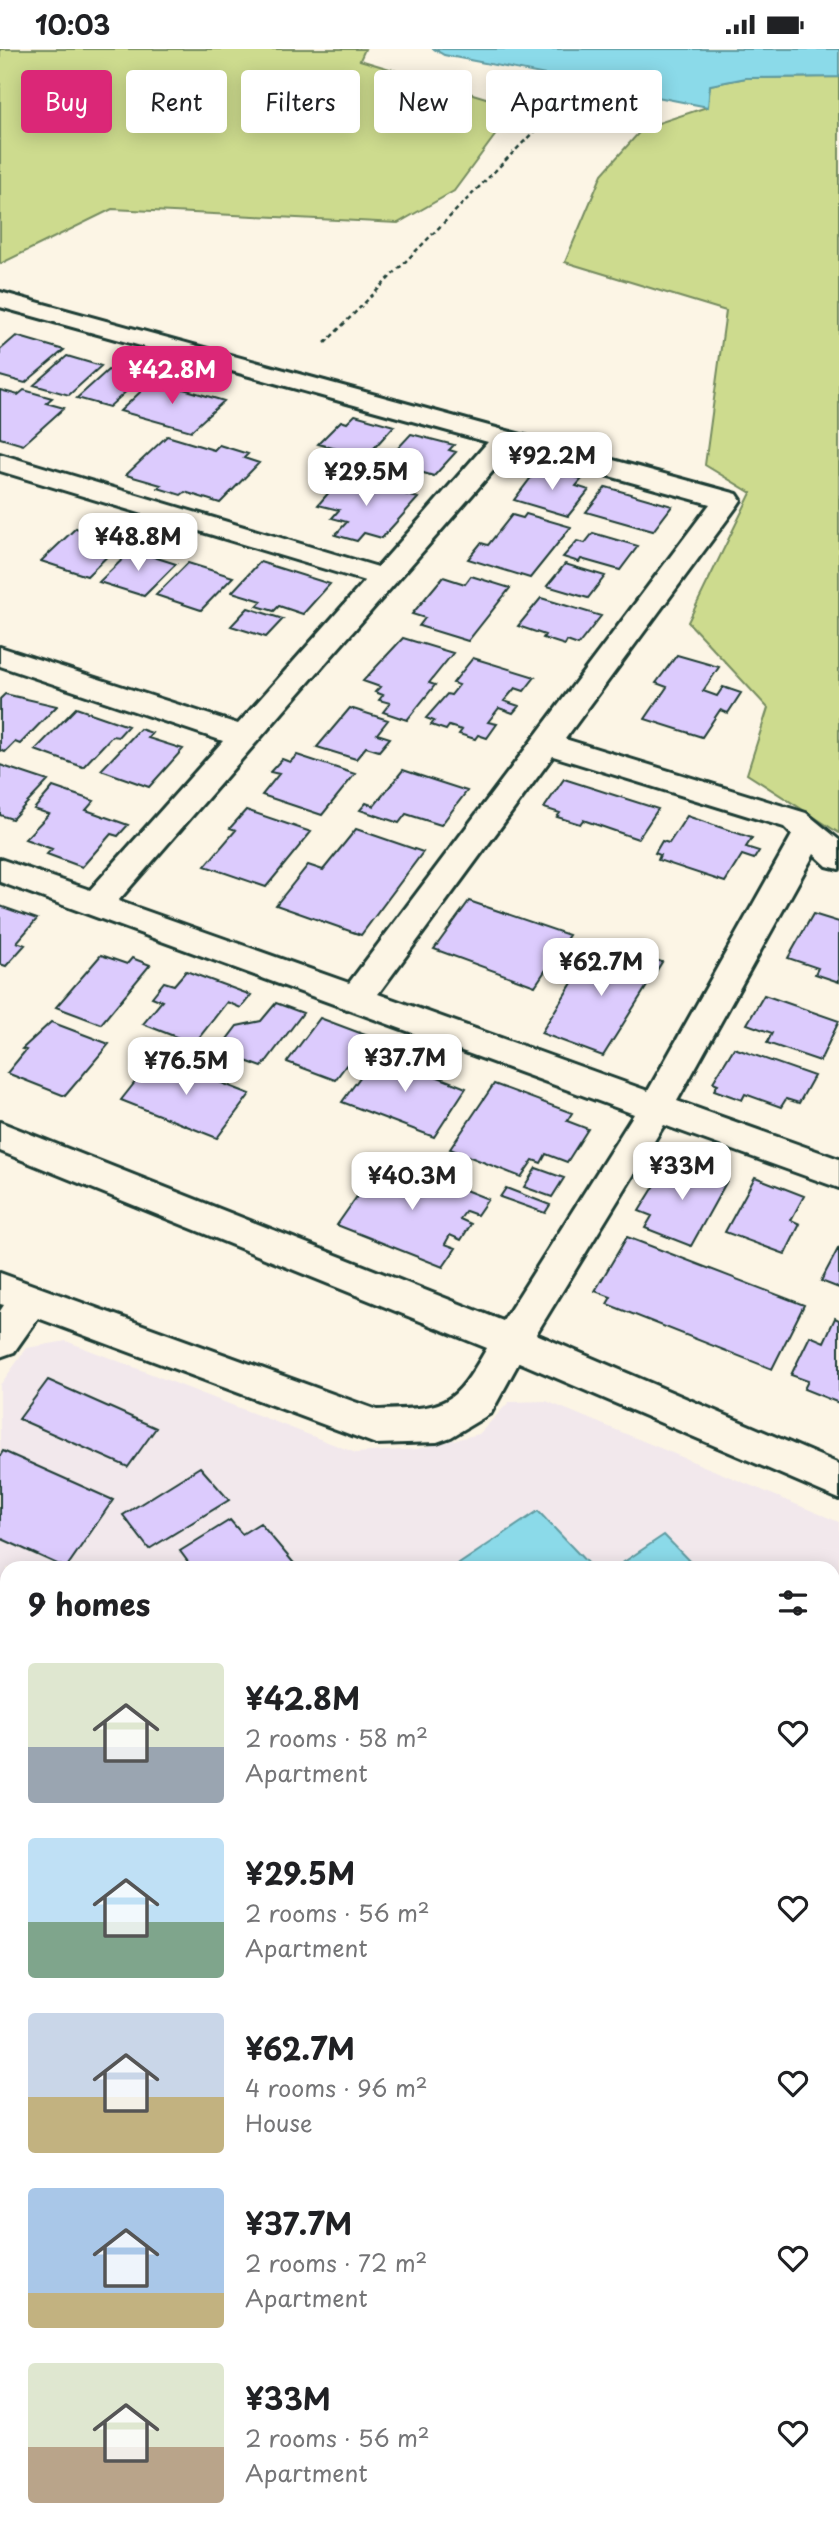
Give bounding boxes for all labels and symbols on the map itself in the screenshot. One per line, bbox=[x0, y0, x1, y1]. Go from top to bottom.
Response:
pin: ¥42.8M bbox=[115, 347, 229, 406]
pin: ¥92.2M bbox=[495, 433, 609, 492]
pin: ¥29.5M bbox=[309, 449, 423, 508]
pin: ¥48.8M bbox=[81, 513, 195, 573]
pin: ¥62.7M bbox=[544, 939, 658, 998]
pin: ¥37.7M bbox=[348, 1035, 462, 1094]
pin: ¥76.5M bbox=[129, 1037, 243, 1097]
pin: ¥33M bbox=[641, 1143, 723, 1202]
pin: ¥40.3M bbox=[355, 1153, 469, 1212]

